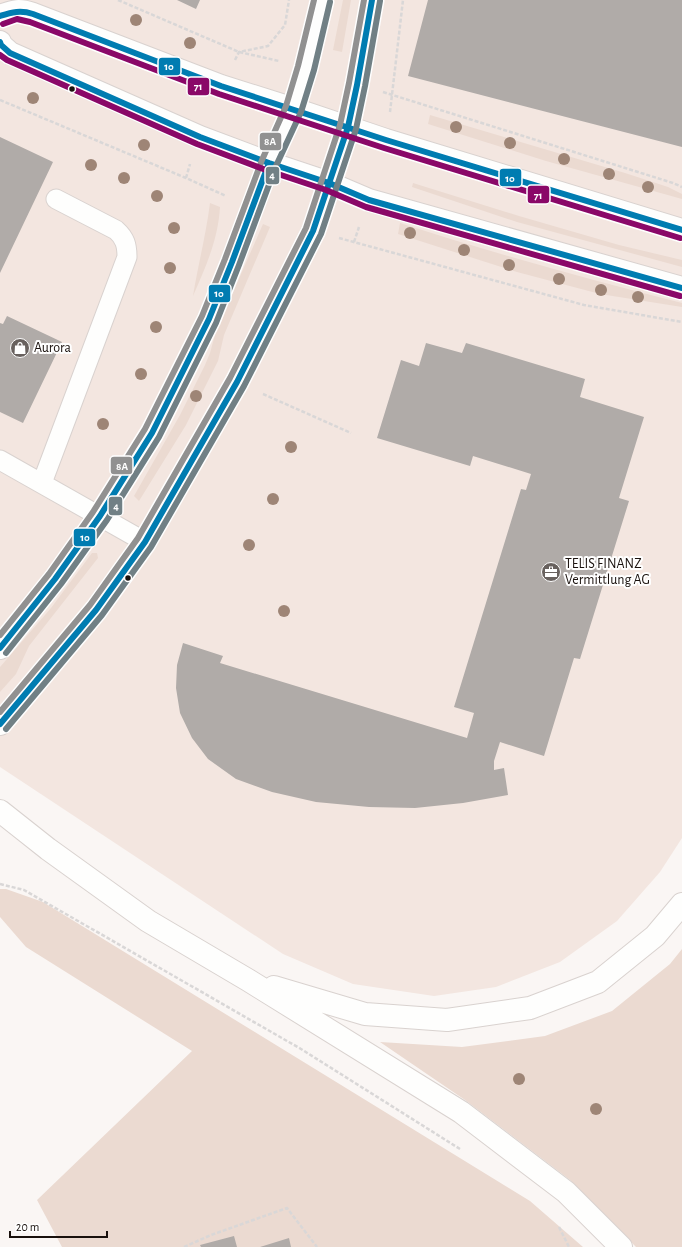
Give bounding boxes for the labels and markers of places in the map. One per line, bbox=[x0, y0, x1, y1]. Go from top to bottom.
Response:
unlabelled marker bbox=[67, 84, 77, 94]
shop icon: Aurora bbox=[9, 337, 31, 359]
place label: Aurora bbox=[34, 341, 71, 355]
place label: TELIS FINANZ Vermittlung AG bbox=[565, 557, 650, 587]
office icon: TELIS FINANZ Vermittlung AG bbox=[540, 561, 562, 583]
unlabelled marker bbox=[123, 573, 133, 583]

